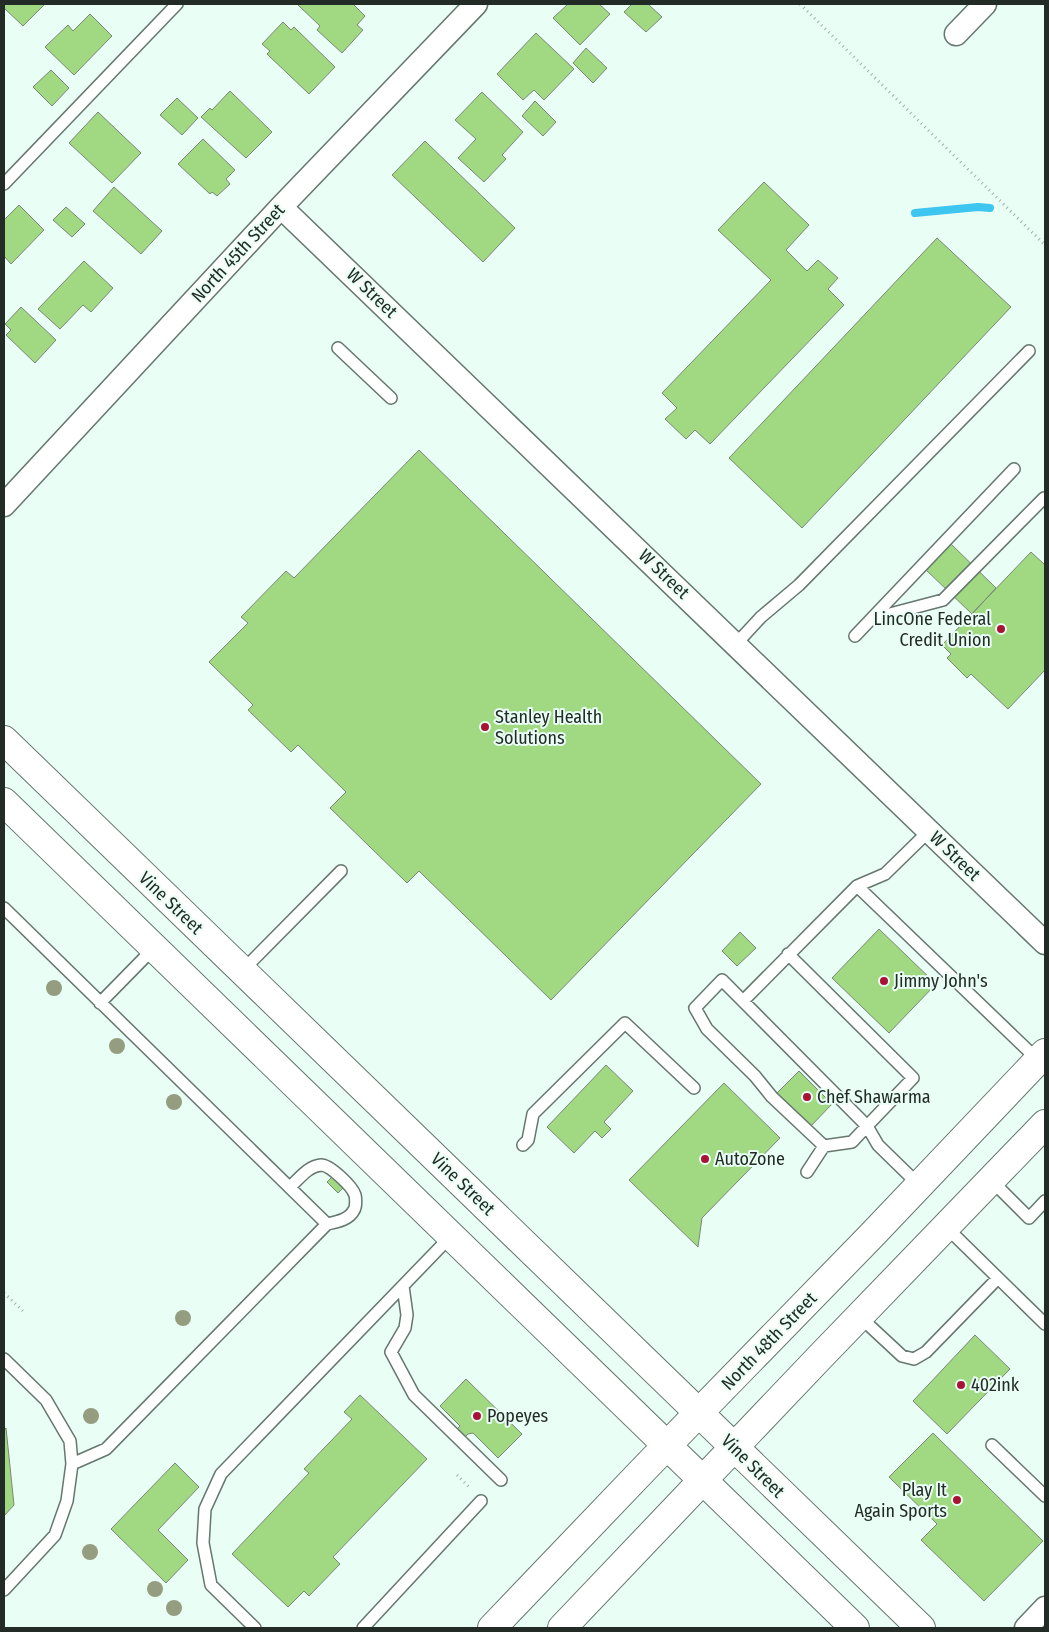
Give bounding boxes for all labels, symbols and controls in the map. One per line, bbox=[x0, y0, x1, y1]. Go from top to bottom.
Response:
street label: North 45th Street bbox=[187, 199, 289, 307]
street label: W Street bbox=[342, 264, 402, 323]
street label: W Street bbox=[634, 545, 694, 604]
place label: LincOne Federal Credit Union bbox=[874, 608, 991, 651]
marker: LincOne Federal Credit Union bbox=[995, 623, 1007, 635]
place label: Stanley Health Solutions bbox=[495, 706, 602, 749]
marker: Stanley Health Solutions bbox=[479, 721, 491, 733]
street label: W Street bbox=[925, 827, 985, 886]
street label: Vine Street bbox=[134, 867, 208, 939]
place label: Jimmy John's bbox=[894, 970, 988, 992]
marker: Jimmy John's bbox=[878, 975, 890, 987]
place label: Chef Shawarma bbox=[817, 1086, 931, 1108]
marker: Chef Shawarma bbox=[801, 1091, 813, 1103]
street label: Vine Street bbox=[426, 1148, 500, 1220]
place label: AutoZone bbox=[715, 1148, 785, 1170]
marker: AutoZone bbox=[699, 1153, 711, 1165]
street label: North 48th Street bbox=[717, 1287, 821, 1395]
place label: 402ink bbox=[971, 1374, 1020, 1396]
marker: 402ink bbox=[955, 1379, 967, 1391]
place label: Popeyes bbox=[487, 1405, 549, 1427]
marker: Popeyes bbox=[471, 1410, 483, 1422]
street label: Vine Street bbox=[717, 1430, 789, 1502]
place label: Play It Again Sports bbox=[855, 1479, 947, 1522]
marker: Play It Again Sports bbox=[951, 1494, 963, 1506]

